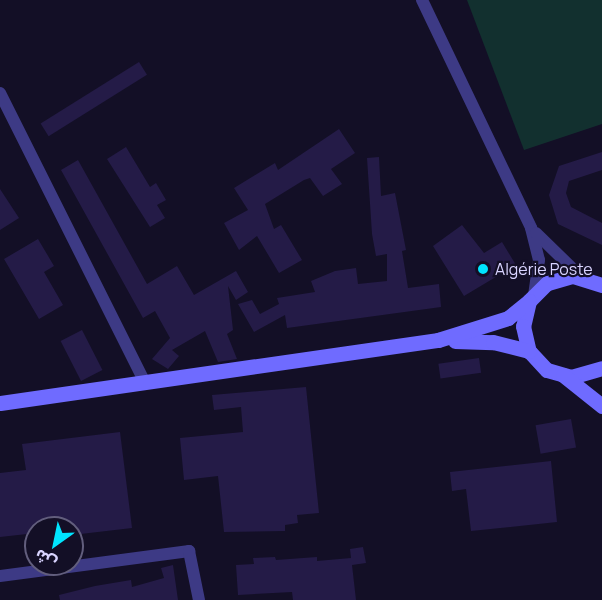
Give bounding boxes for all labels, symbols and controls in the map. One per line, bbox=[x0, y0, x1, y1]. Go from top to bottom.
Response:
place label: Algérie Poste bbox=[495, 259, 593, 279]
marker: Algérie Poste bbox=[476, 262, 490, 276]
north arrow bbox=[24, 516, 84, 576]
text: ش bbox=[30, 544, 60, 575]

